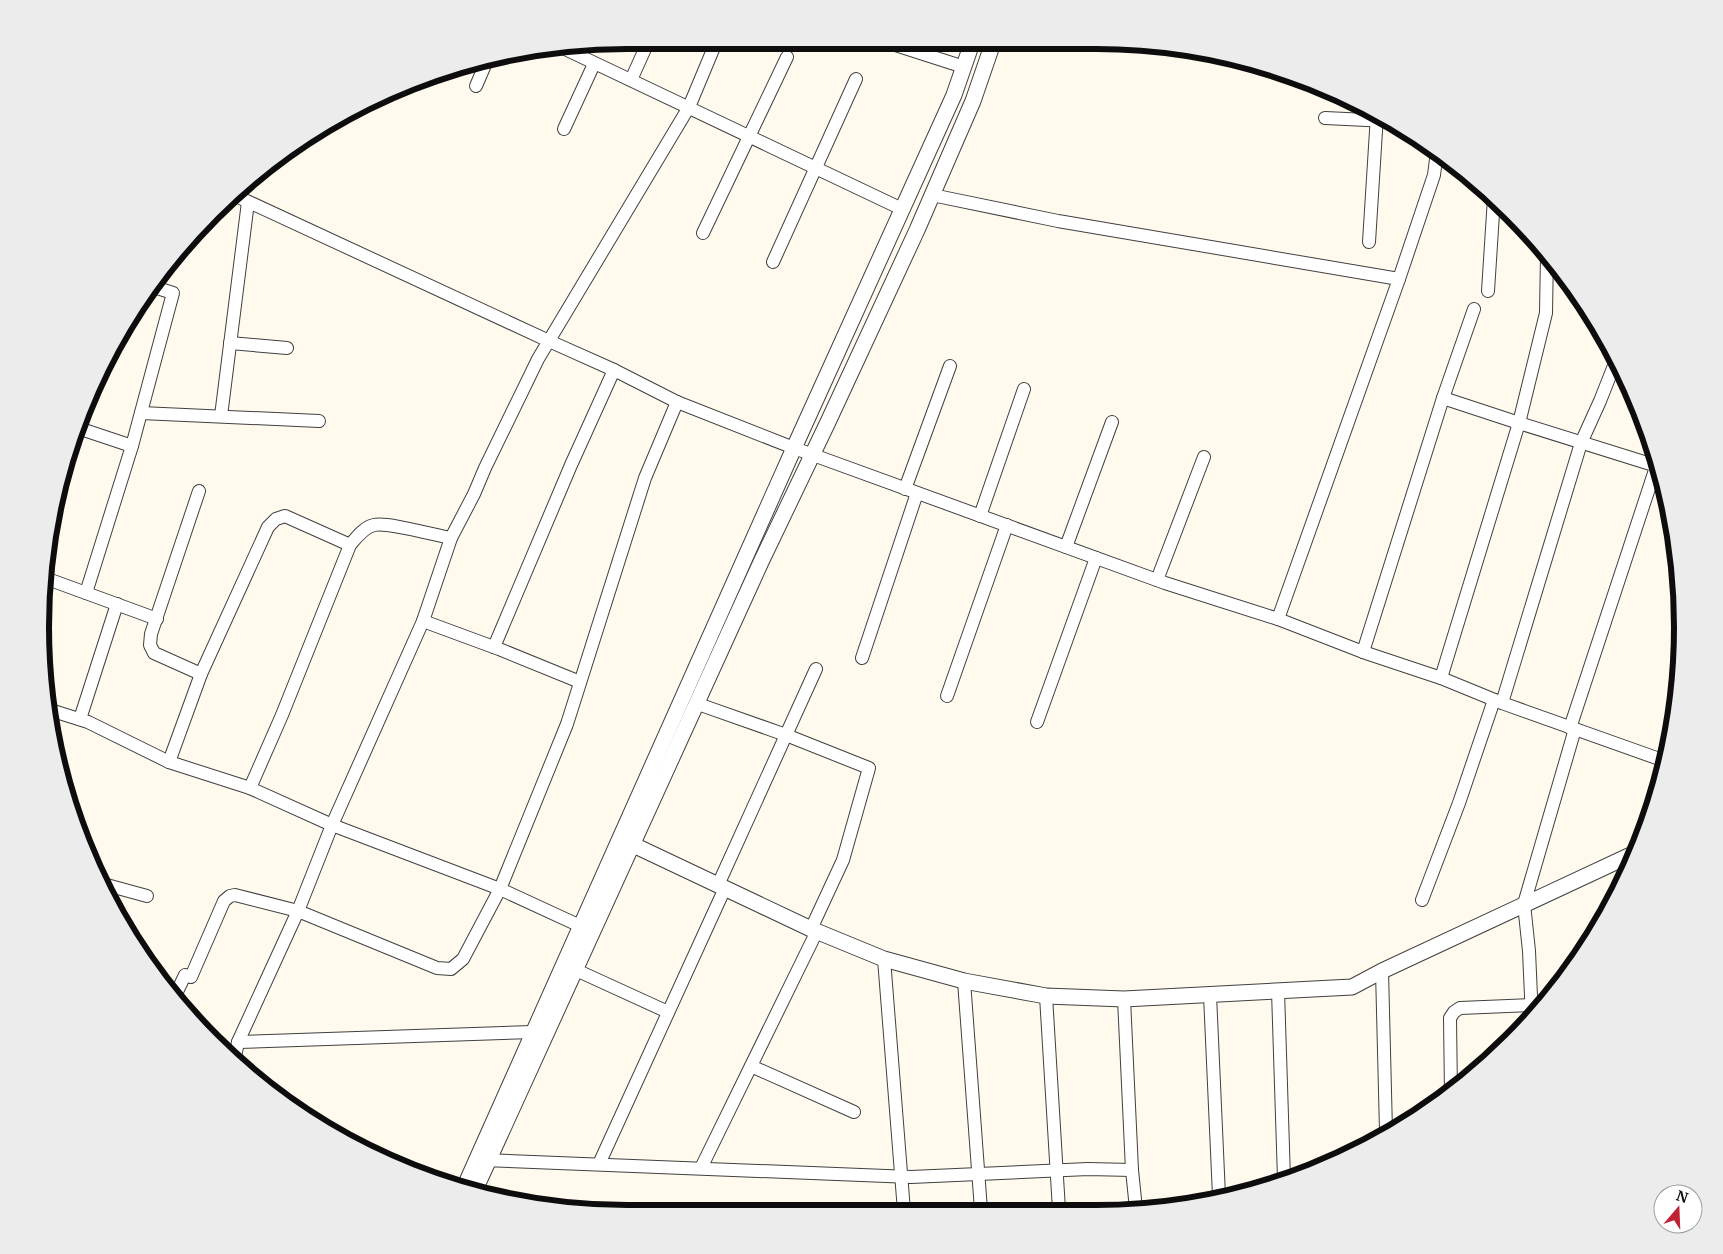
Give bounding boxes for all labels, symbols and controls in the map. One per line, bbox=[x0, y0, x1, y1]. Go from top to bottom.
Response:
north arrow bbox=[1653, 1184, 1703, 1234]
text: N bbox=[1674, 1186, 1690, 1207]

